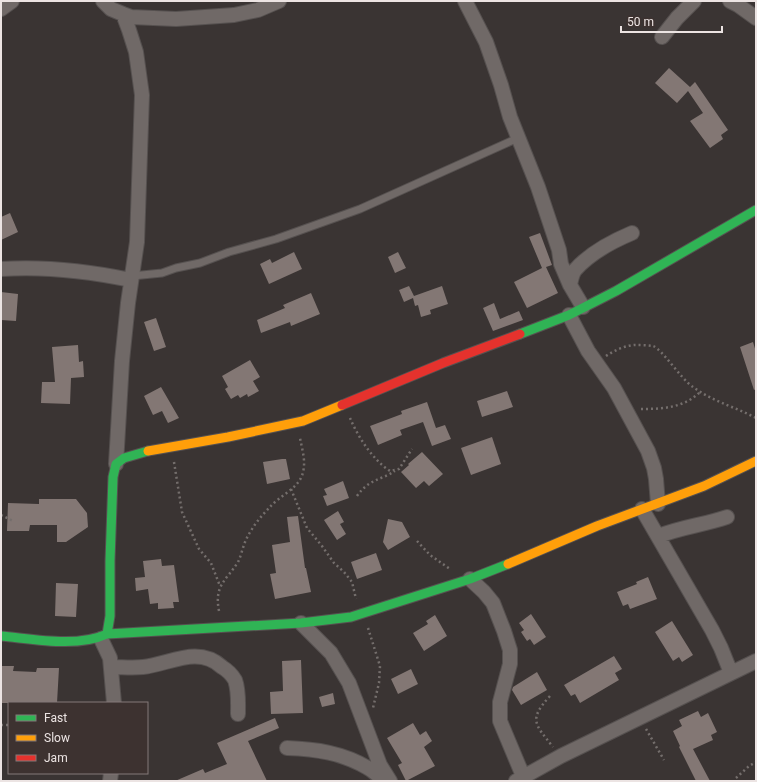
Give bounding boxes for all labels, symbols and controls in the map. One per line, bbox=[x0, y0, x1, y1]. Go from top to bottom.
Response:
scale bar bbox=[621, 8, 722, 34]
text: 50 m bbox=[627, 15, 654, 29]
legend bbox=[8, 702, 148, 774]
text: Fast bbox=[44, 711, 67, 725]
text: Slow bbox=[44, 731, 70, 745]
text: Jam bbox=[44, 751, 68, 765]

